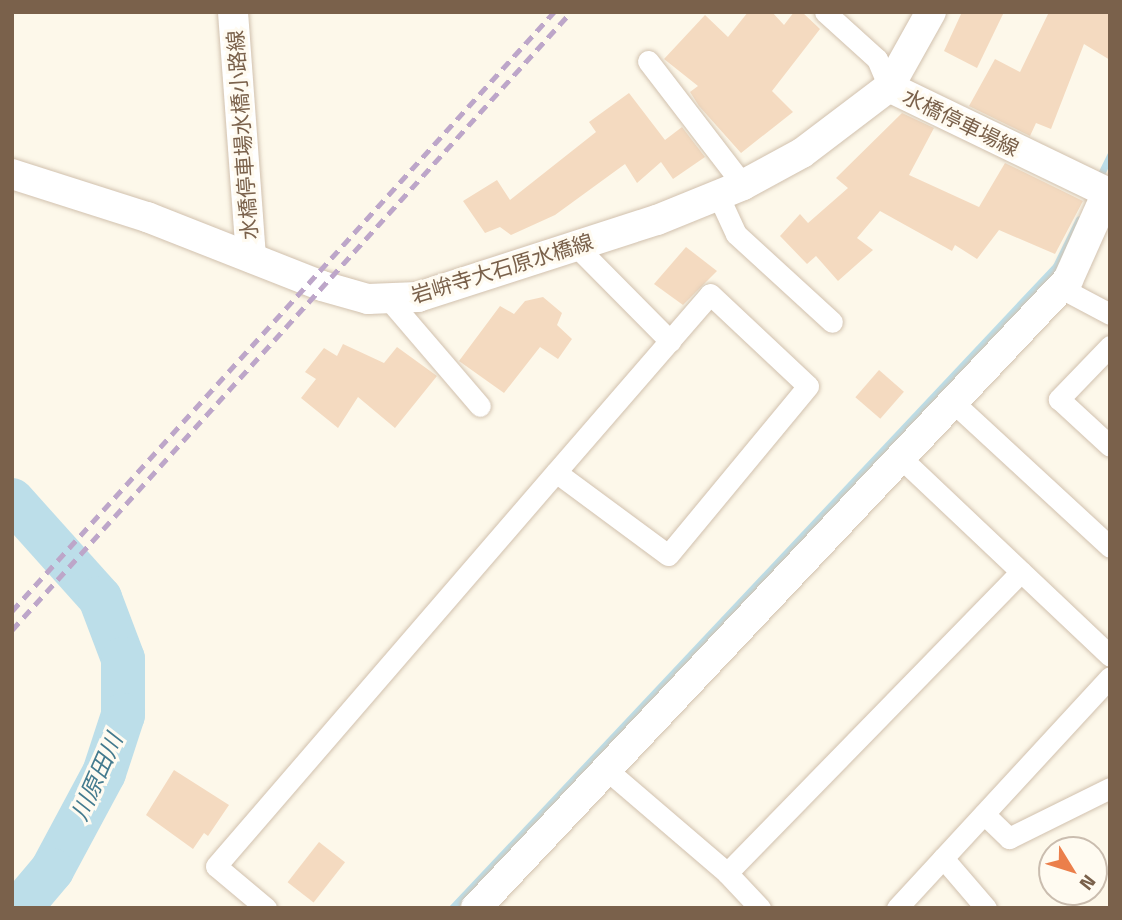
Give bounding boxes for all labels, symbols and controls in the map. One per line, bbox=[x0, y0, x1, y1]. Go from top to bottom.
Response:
street label: 水橋停車場水橋小路線 bbox=[222, 29, 262, 241]
street label: 水橋停車場線 bbox=[899, 83, 1023, 161]
street label: 岩峅寺大石原水橋線 bbox=[408, 228, 596, 308]
water label: 川原田川 bbox=[66, 729, 128, 825]
north arrow bbox=[1038, 836, 1108, 906]
text: N bbox=[1073, 869, 1104, 897]

